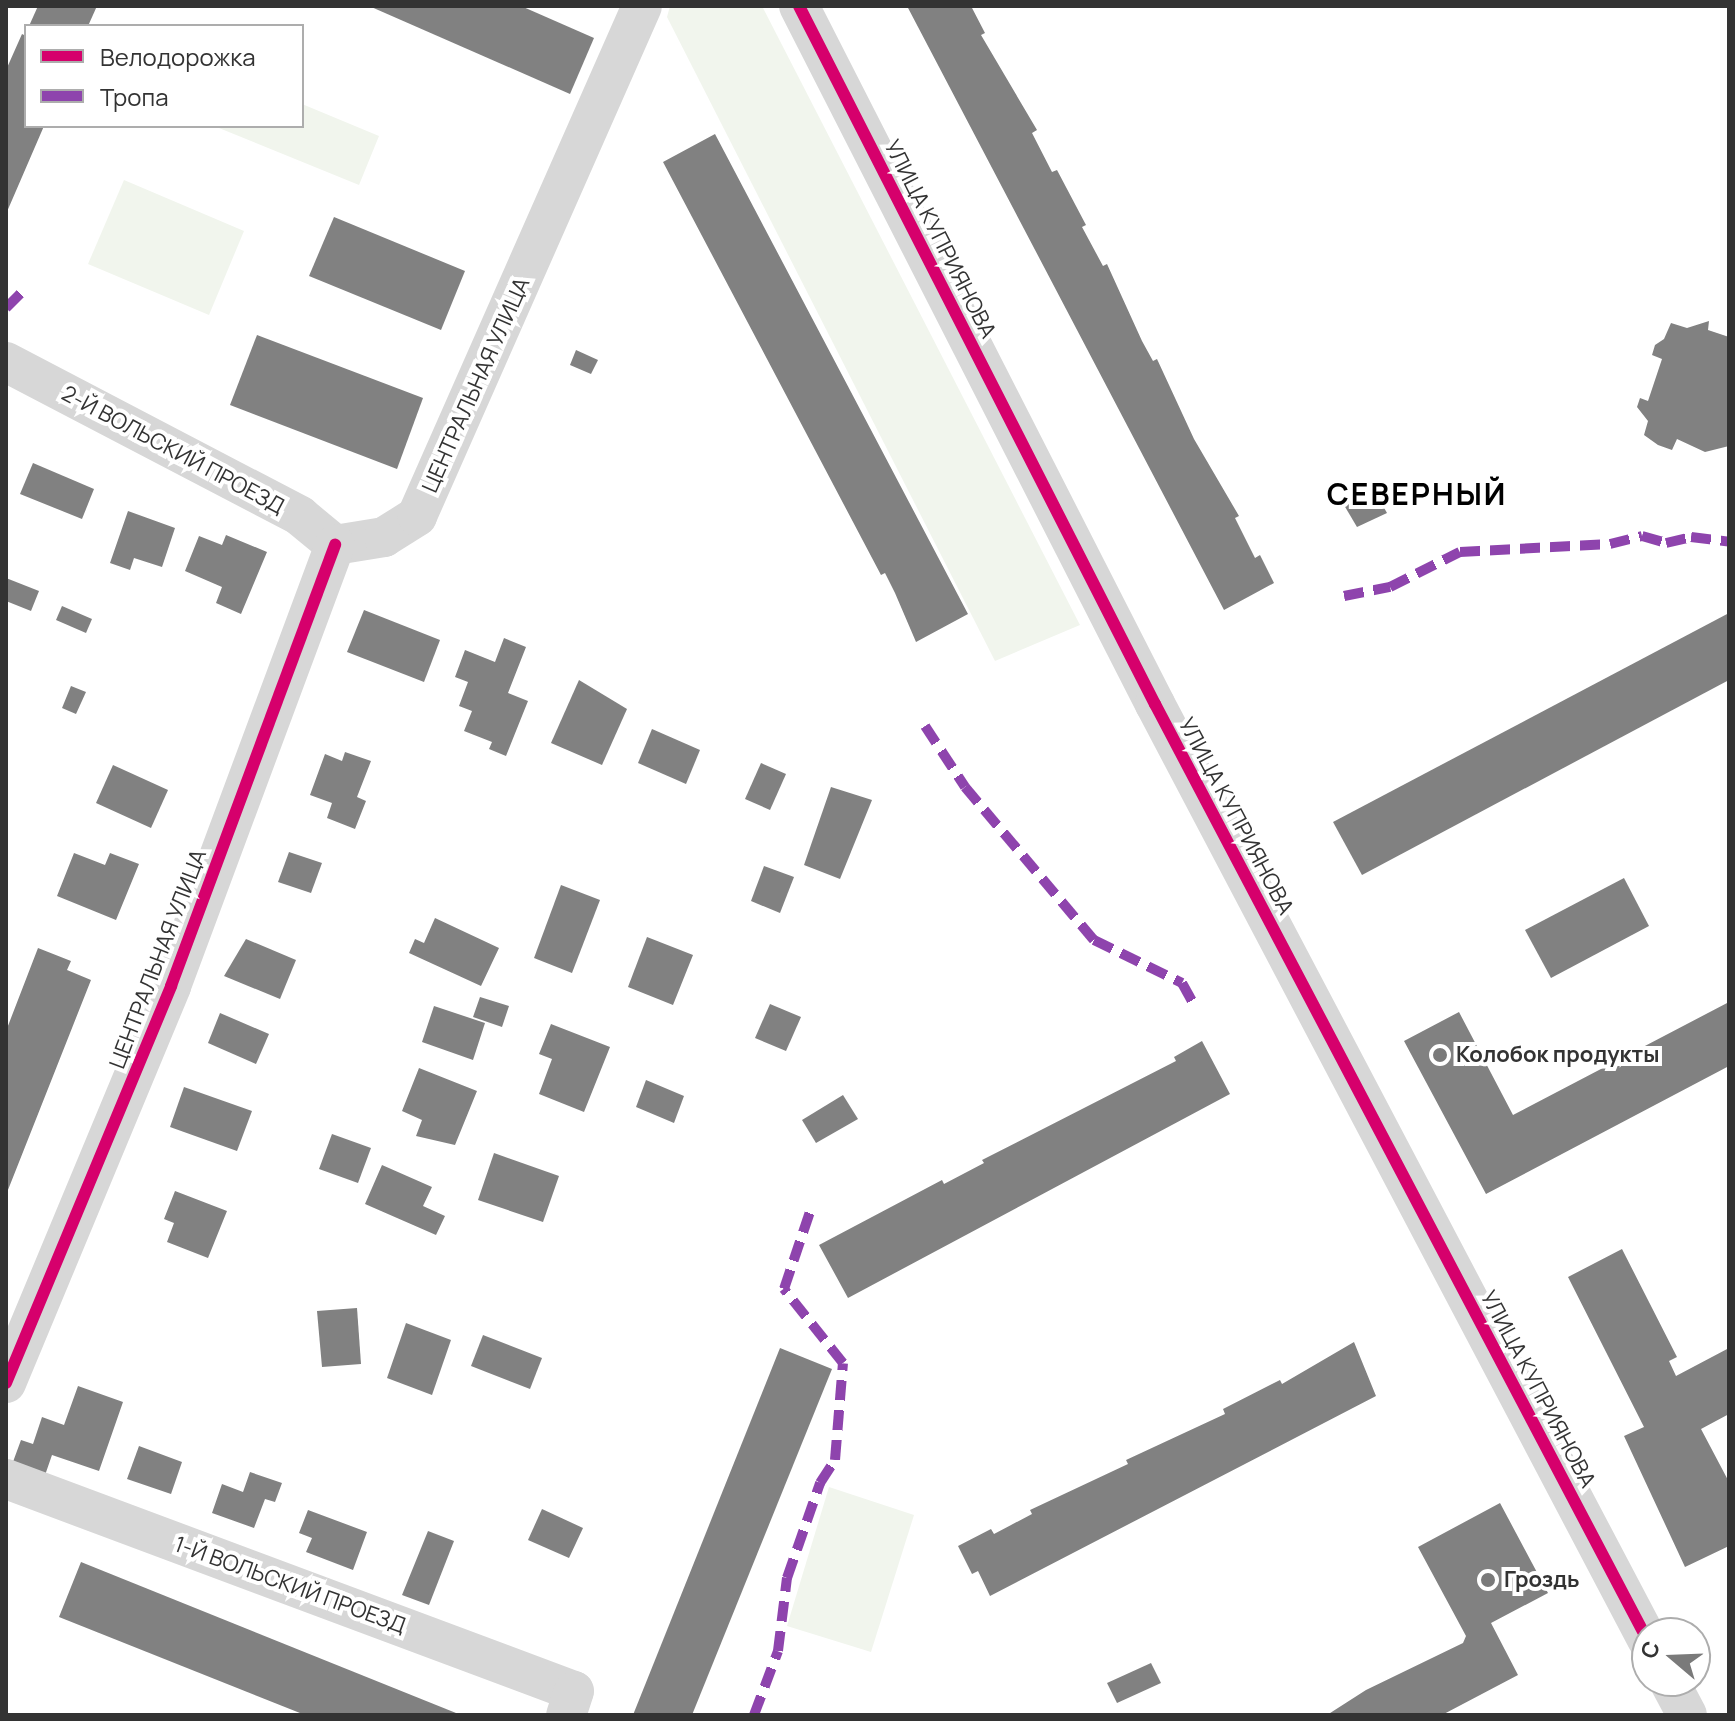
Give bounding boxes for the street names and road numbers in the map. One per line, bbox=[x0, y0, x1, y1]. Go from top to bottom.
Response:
street label: УЛИЦА КУПРИЯНОВА bbox=[878, 135, 1002, 343]
street label: ЦЕНТРАЛЬНАЯ УЛИЦА bbox=[417, 273, 535, 497]
street label: 2-Й ВОЛЬСКИЙ ПРОЕЗД bbox=[57, 380, 289, 520]
street label: УЛИЦА КУПРИЯНОВА bbox=[1173, 713, 1299, 919]
street label: ЦЕНТРАЛЬНАЯ УЛИЦА bbox=[104, 846, 212, 1072]
street label: УЛИЦА КУПРИЯНОВА bbox=[1475, 1286, 1601, 1492]
street label: 1-Й ВОЛЬСКИЙ ПРОЕЗД bbox=[171, 1531, 409, 1639]

